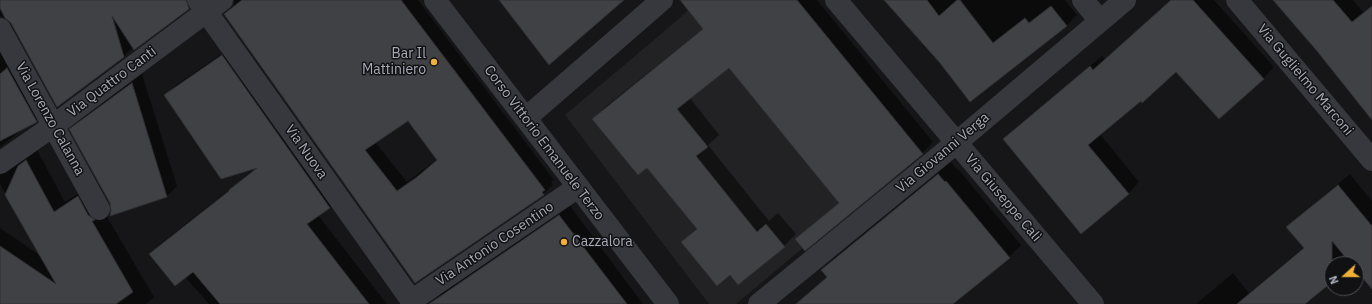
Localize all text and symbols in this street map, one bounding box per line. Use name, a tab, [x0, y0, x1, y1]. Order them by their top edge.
street label: Via Guglielmo Marconi	[1254, 21, 1356, 139]
street label: Via Quattro Canti	[64, 43, 160, 121]
place label: Bar Il Mattiniero	[362, 46, 426, 78]
marker: Bar Il Mattiniero	[429, 57, 439, 67]
street label: Via Lorenzo Calanna	[12, 60, 88, 178]
street label: Corso Vittorio Emanuele Terzo	[480, 62, 608, 224]
street label: Via Giovanni Verga	[893, 109, 993, 197]
street label: Via Nuova	[281, 122, 331, 182]
street label: Via Giuseppe Calì	[961, 151, 1045, 245]
street label: Via Antonio Cosentino	[433, 198, 557, 290]
place label: Cazzalora	[572, 234, 633, 250]
marker: Cazzalora	[559, 237, 569, 247]
north arrow	[1324, 256, 1364, 296]
text: N	[1326, 274, 1342, 286]

